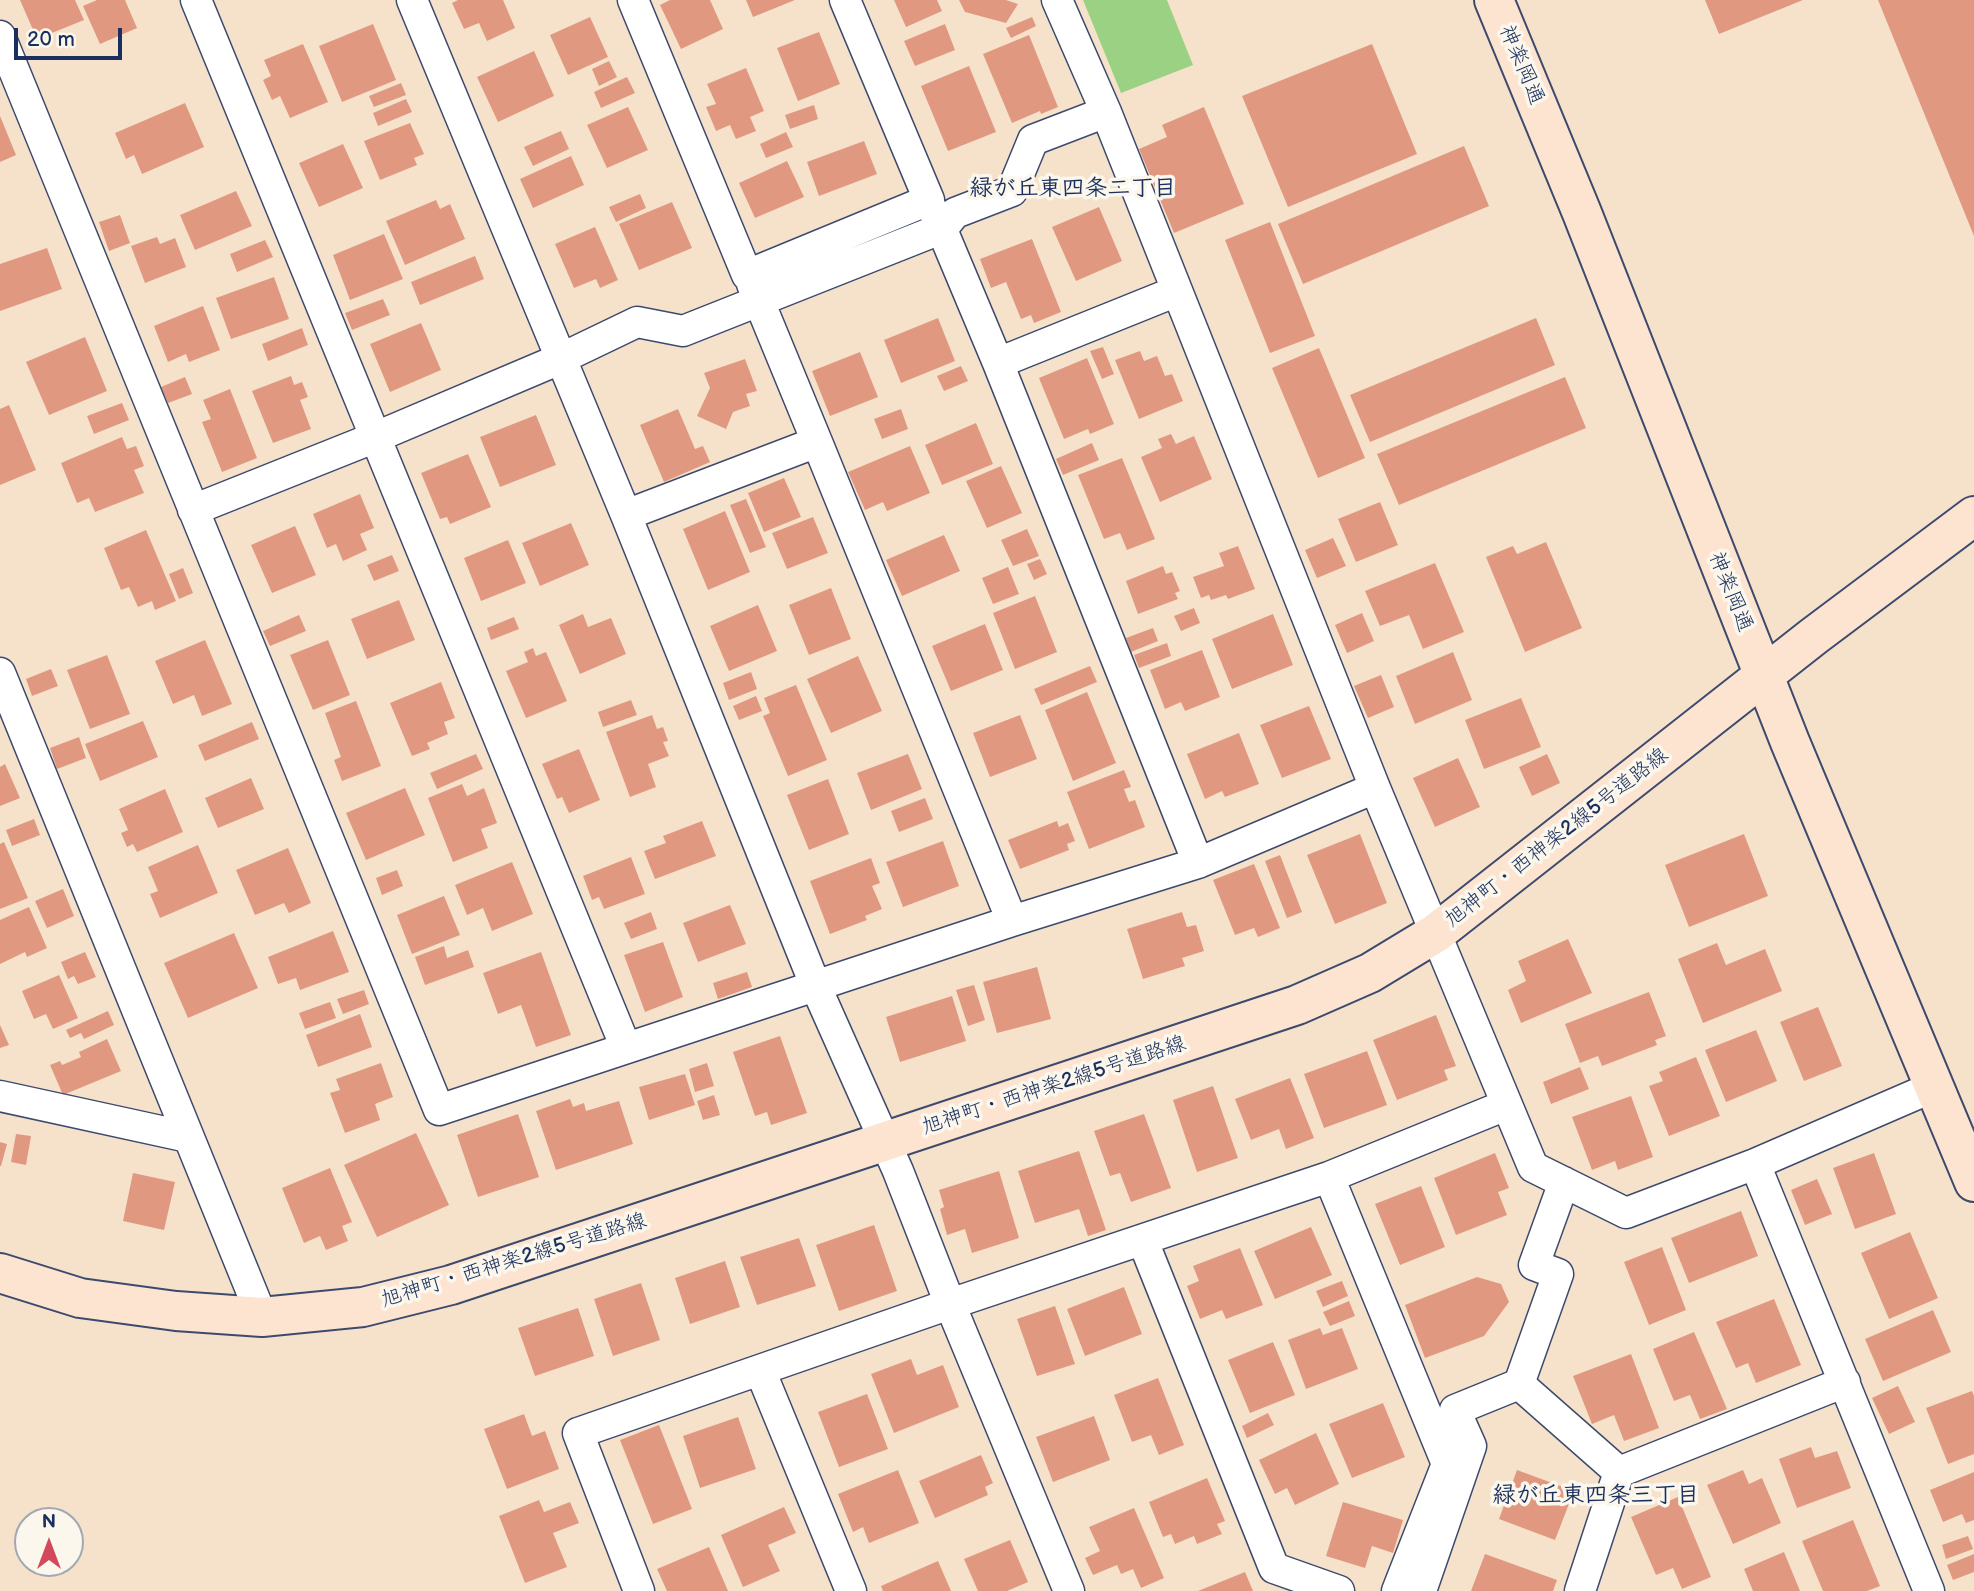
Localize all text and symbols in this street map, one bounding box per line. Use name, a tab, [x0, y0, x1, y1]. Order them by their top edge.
scale bar	[18, 14, 126, 58]
street label: 神楽岡通	[1493, 21, 1549, 109]
text: 20 m	[27, 27, 75, 52]
district label: 緑が丘東四条二丁目	[970, 175, 1176, 203]
street label: 神楽岡通	[1703, 548, 1757, 636]
street label: 旭神町・西神楽2線5号道路線	[1440, 743, 1674, 933]
street label: 旭神町・西神楽2線5号道路線	[919, 1031, 1189, 1141]
street label: 旭神町・西神楽2線5号道路線	[378, 1209, 650, 1313]
district label: 緑が丘東四条三丁目	[1493, 1482, 1699, 1510]
north arrow	[14, 1507, 84, 1577]
text: N	[42, 1511, 56, 1534]

